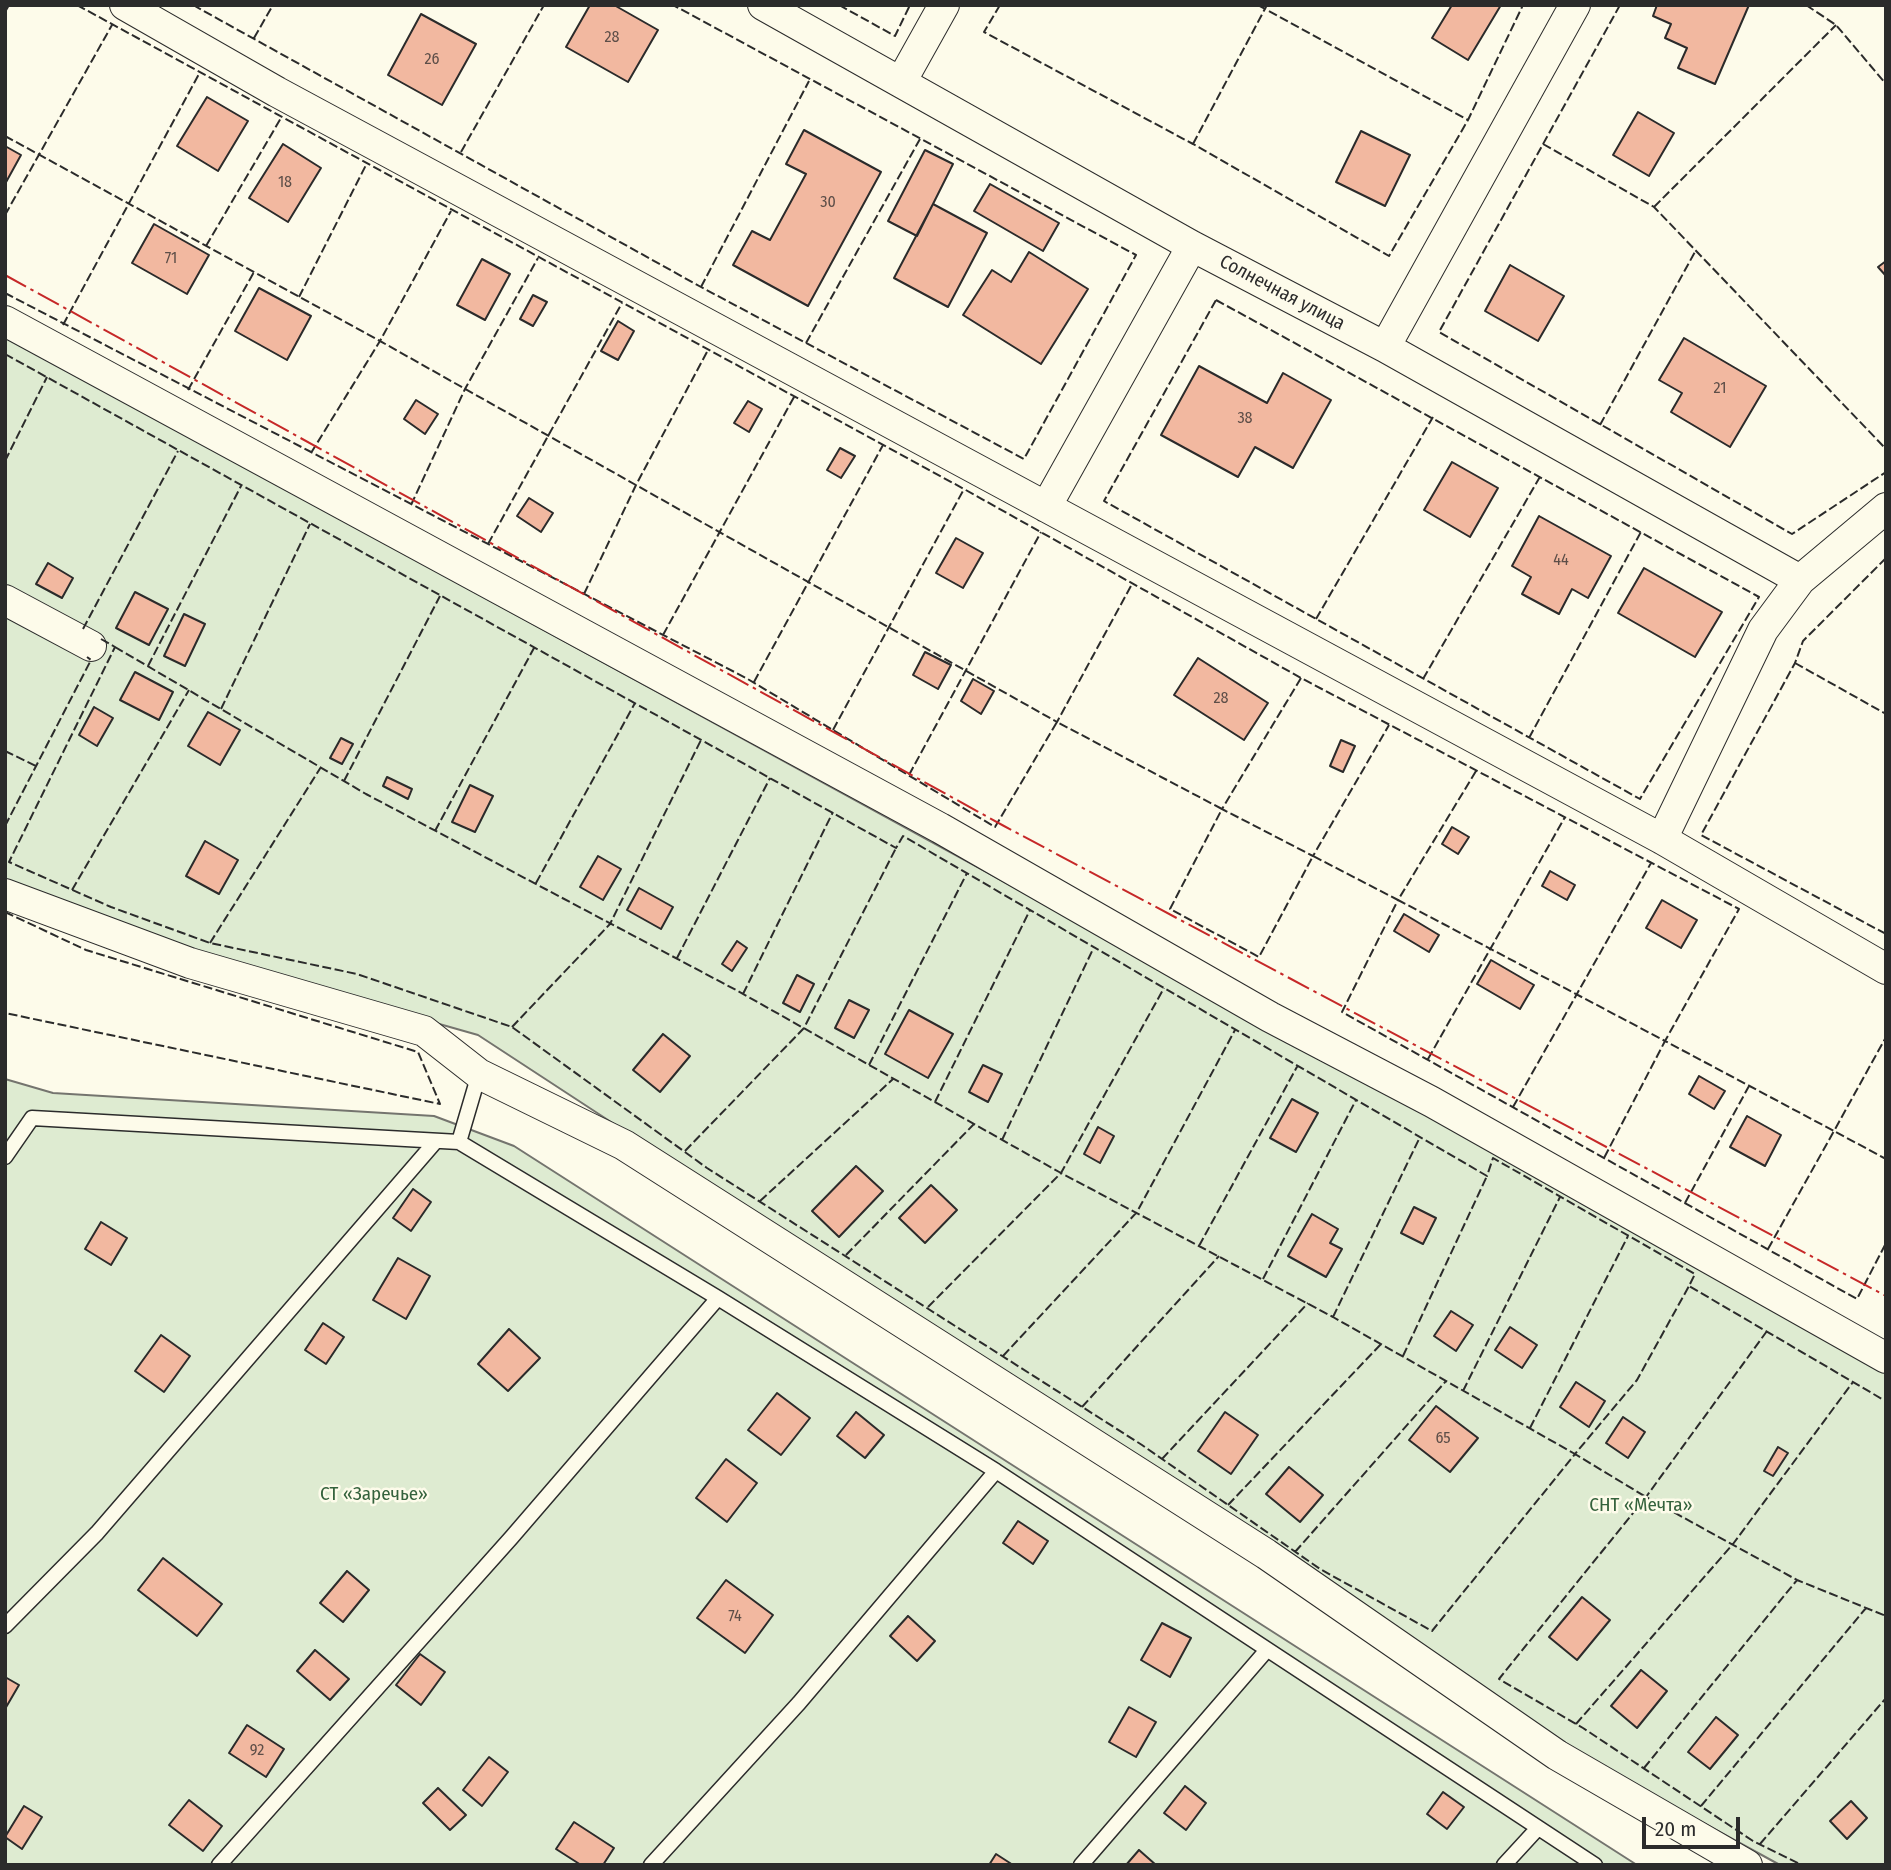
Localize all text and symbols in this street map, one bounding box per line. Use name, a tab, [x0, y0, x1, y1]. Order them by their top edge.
house number: 28	[604, 28, 620, 48]
house number: 26	[425, 50, 439, 70]
house number: 18	[278, 173, 292, 193]
house number: 30	[820, 193, 836, 213]
house number: 71	[165, 249, 177, 269]
street label: Солнечная улица	[1215, 250, 1349, 336]
house number: 21	[1714, 379, 1726, 399]
house number: 38	[1237, 409, 1253, 429]
house number: 44	[1553, 551, 1569, 571]
house number: 28	[1213, 689, 1229, 709]
house number: 65	[1435, 1429, 1451, 1449]
park label: СТ «Заречье»	[320, 1484, 428, 1506]
park label: СНТ «Мечта»	[1589, 1495, 1693, 1517]
house number: 74	[728, 1607, 742, 1627]
house number: 92	[250, 1741, 264, 1761]
scale bar	[1646, 1804, 1744, 1848]
text: 20 m	[1655, 1816, 1696, 1842]

